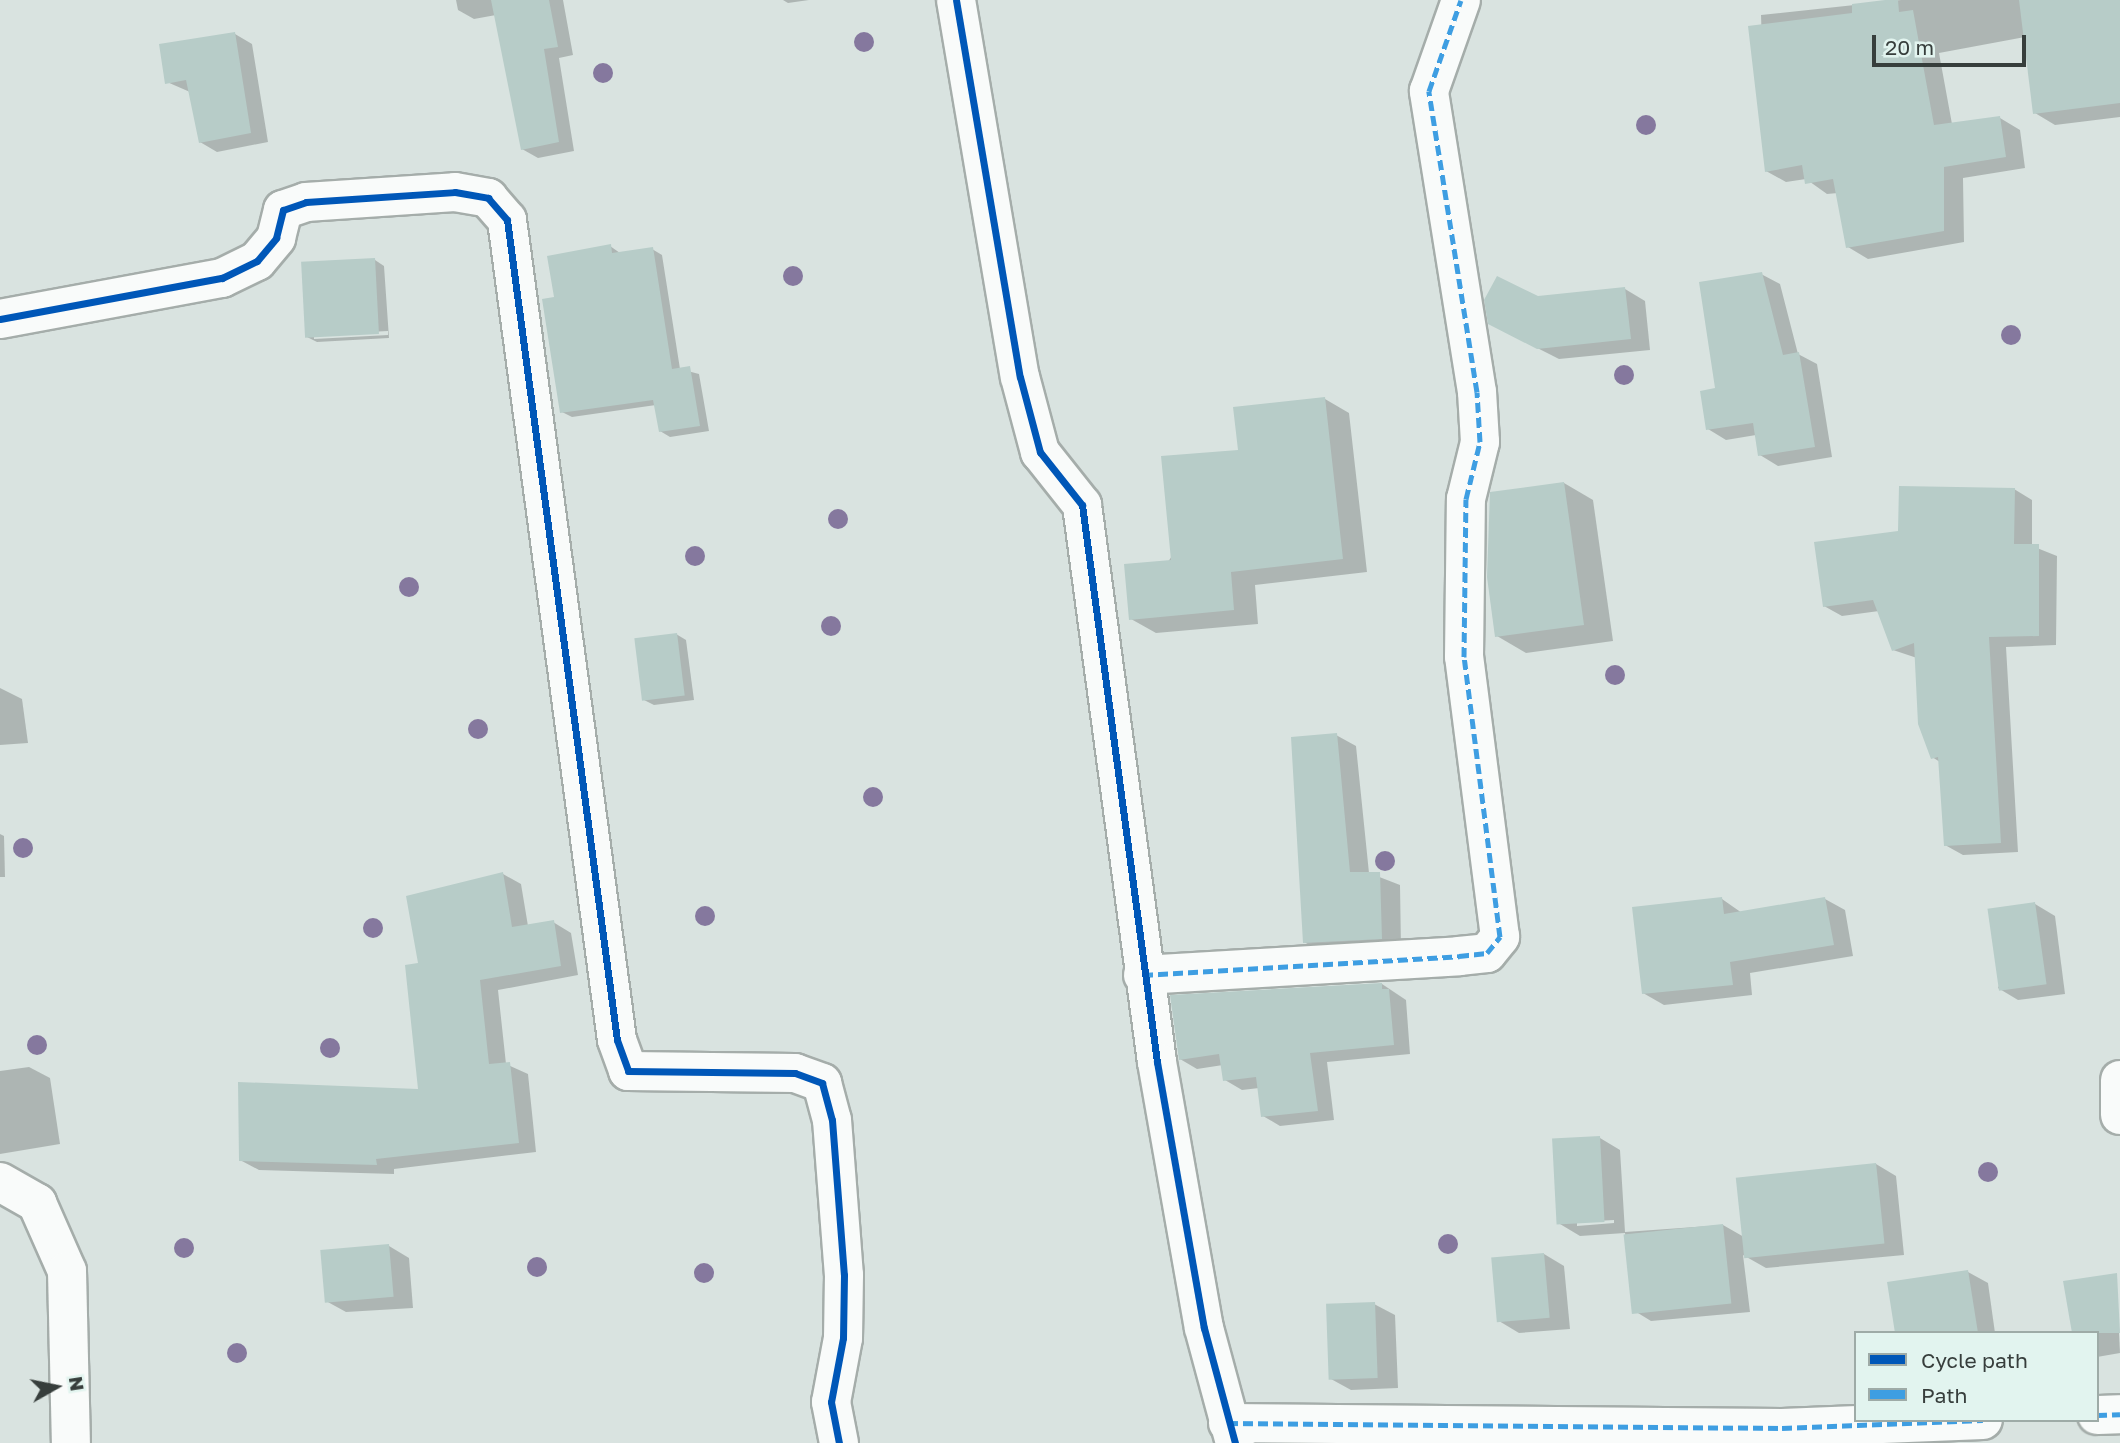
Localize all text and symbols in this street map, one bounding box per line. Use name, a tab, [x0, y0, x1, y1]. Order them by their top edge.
scale bar	[1875, 21, 2029, 65]
text: 20 m	[1885, 34, 1934, 60]
legend	[1854, 1331, 2099, 1422]
text: Cycle path	[1921, 1347, 2028, 1373]
north arrow	[21, 1352, 91, 1422]
text: N	[65, 1375, 90, 1393]
text: Path	[1921, 1382, 1968, 1408]

